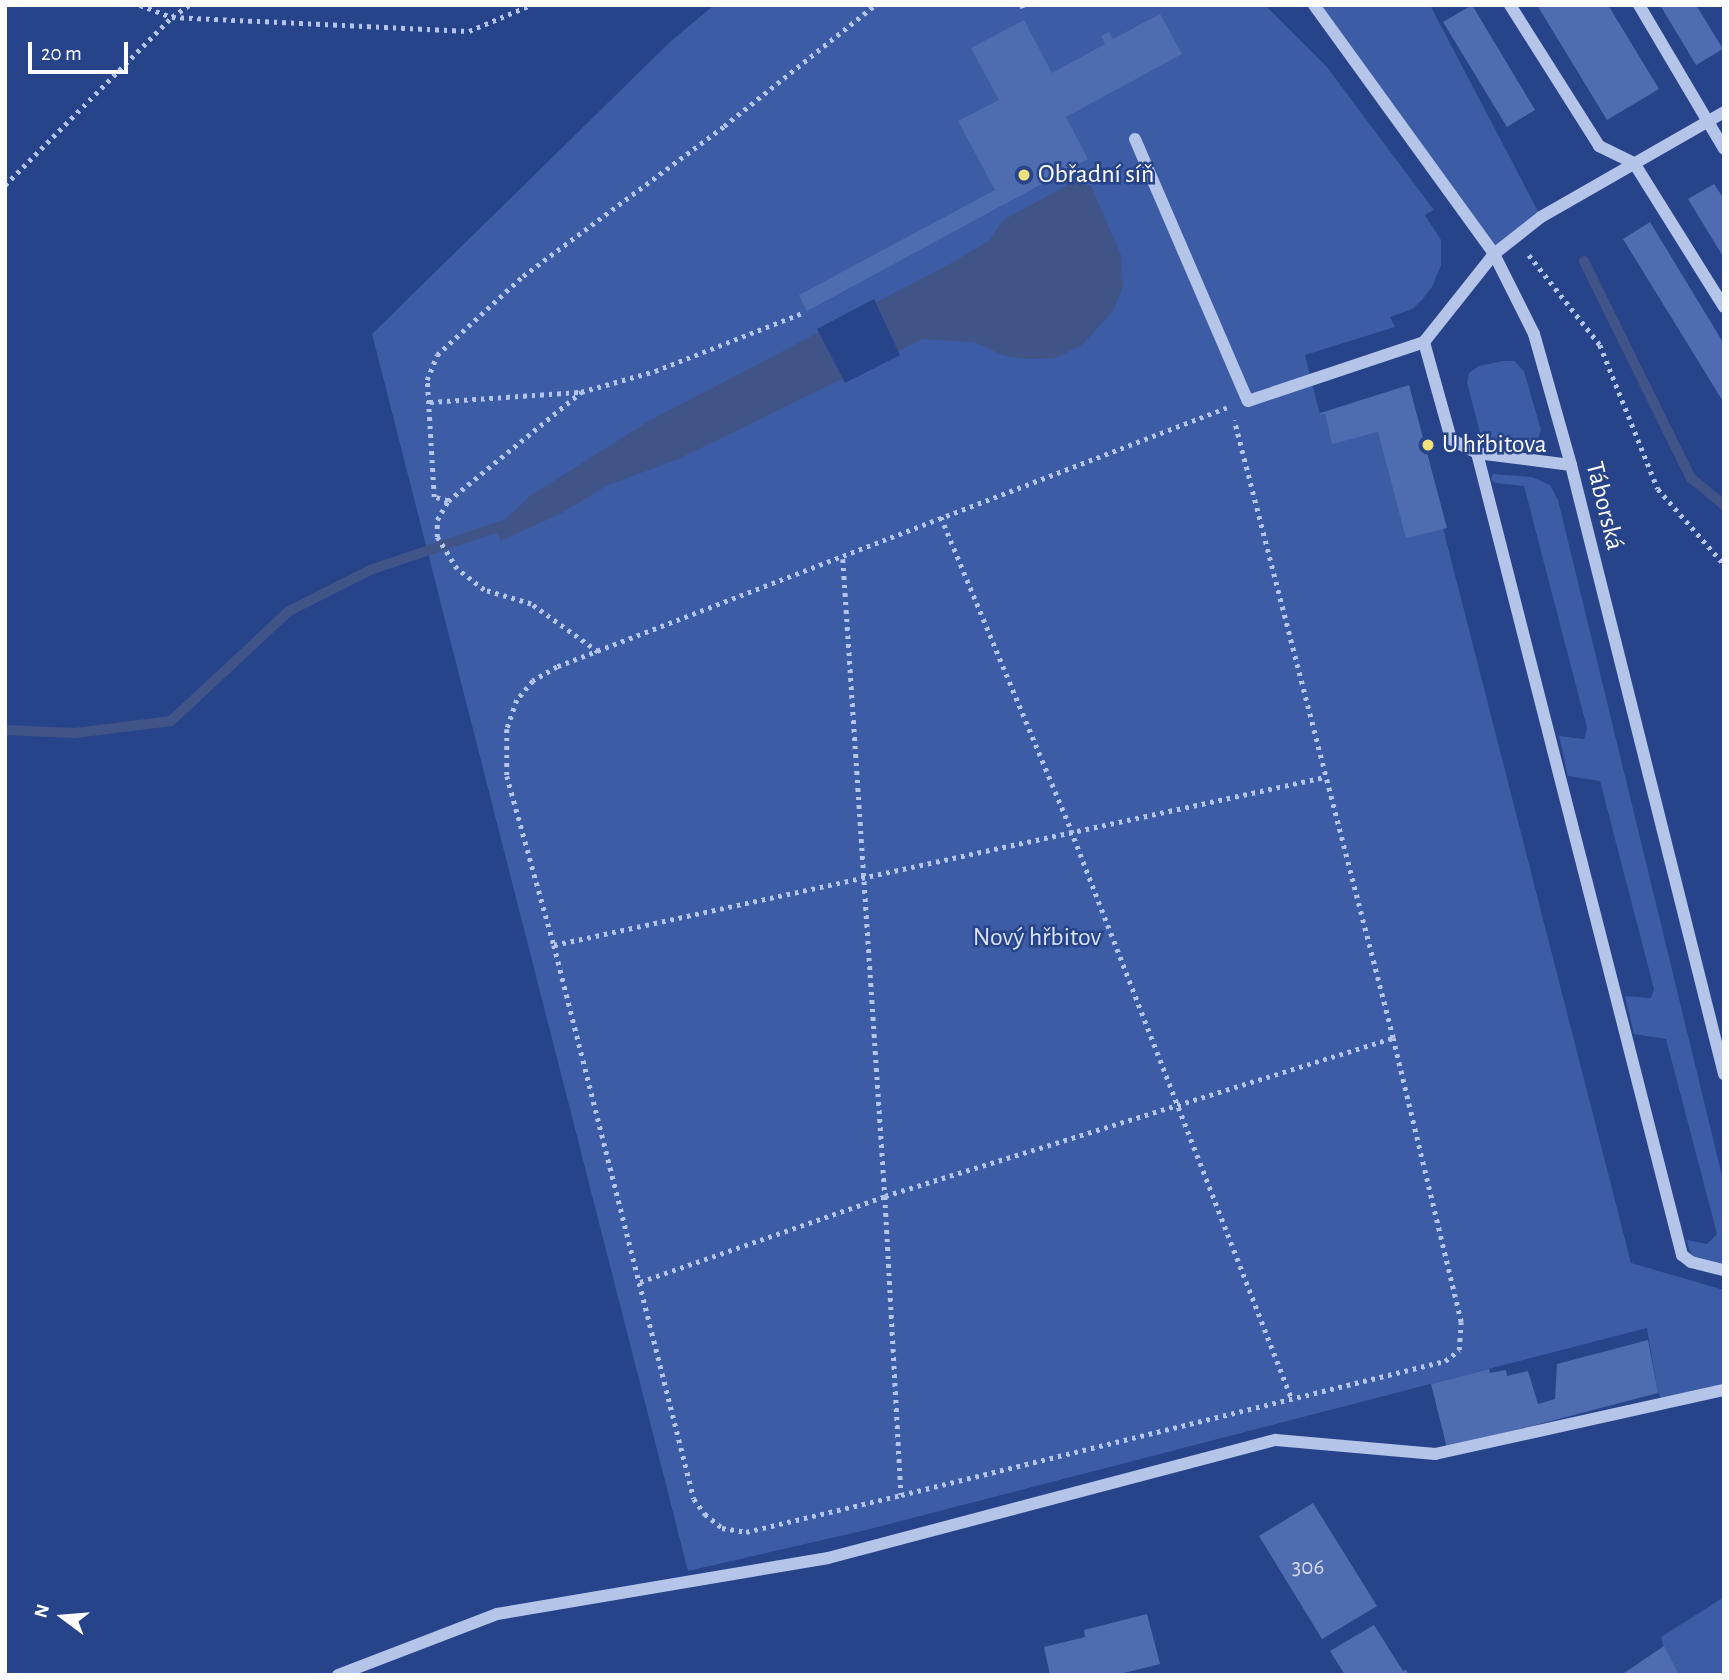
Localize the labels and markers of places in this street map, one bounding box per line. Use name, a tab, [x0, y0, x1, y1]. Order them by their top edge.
place label: Obřadní síň	[1038, 159, 1155, 191]
marker: Obřadní síň	[1016, 167, 1032, 183]
place label: U hřbitova	[1442, 429, 1547, 461]
marker: U hřbitova	[1420, 437, 1436, 453]

